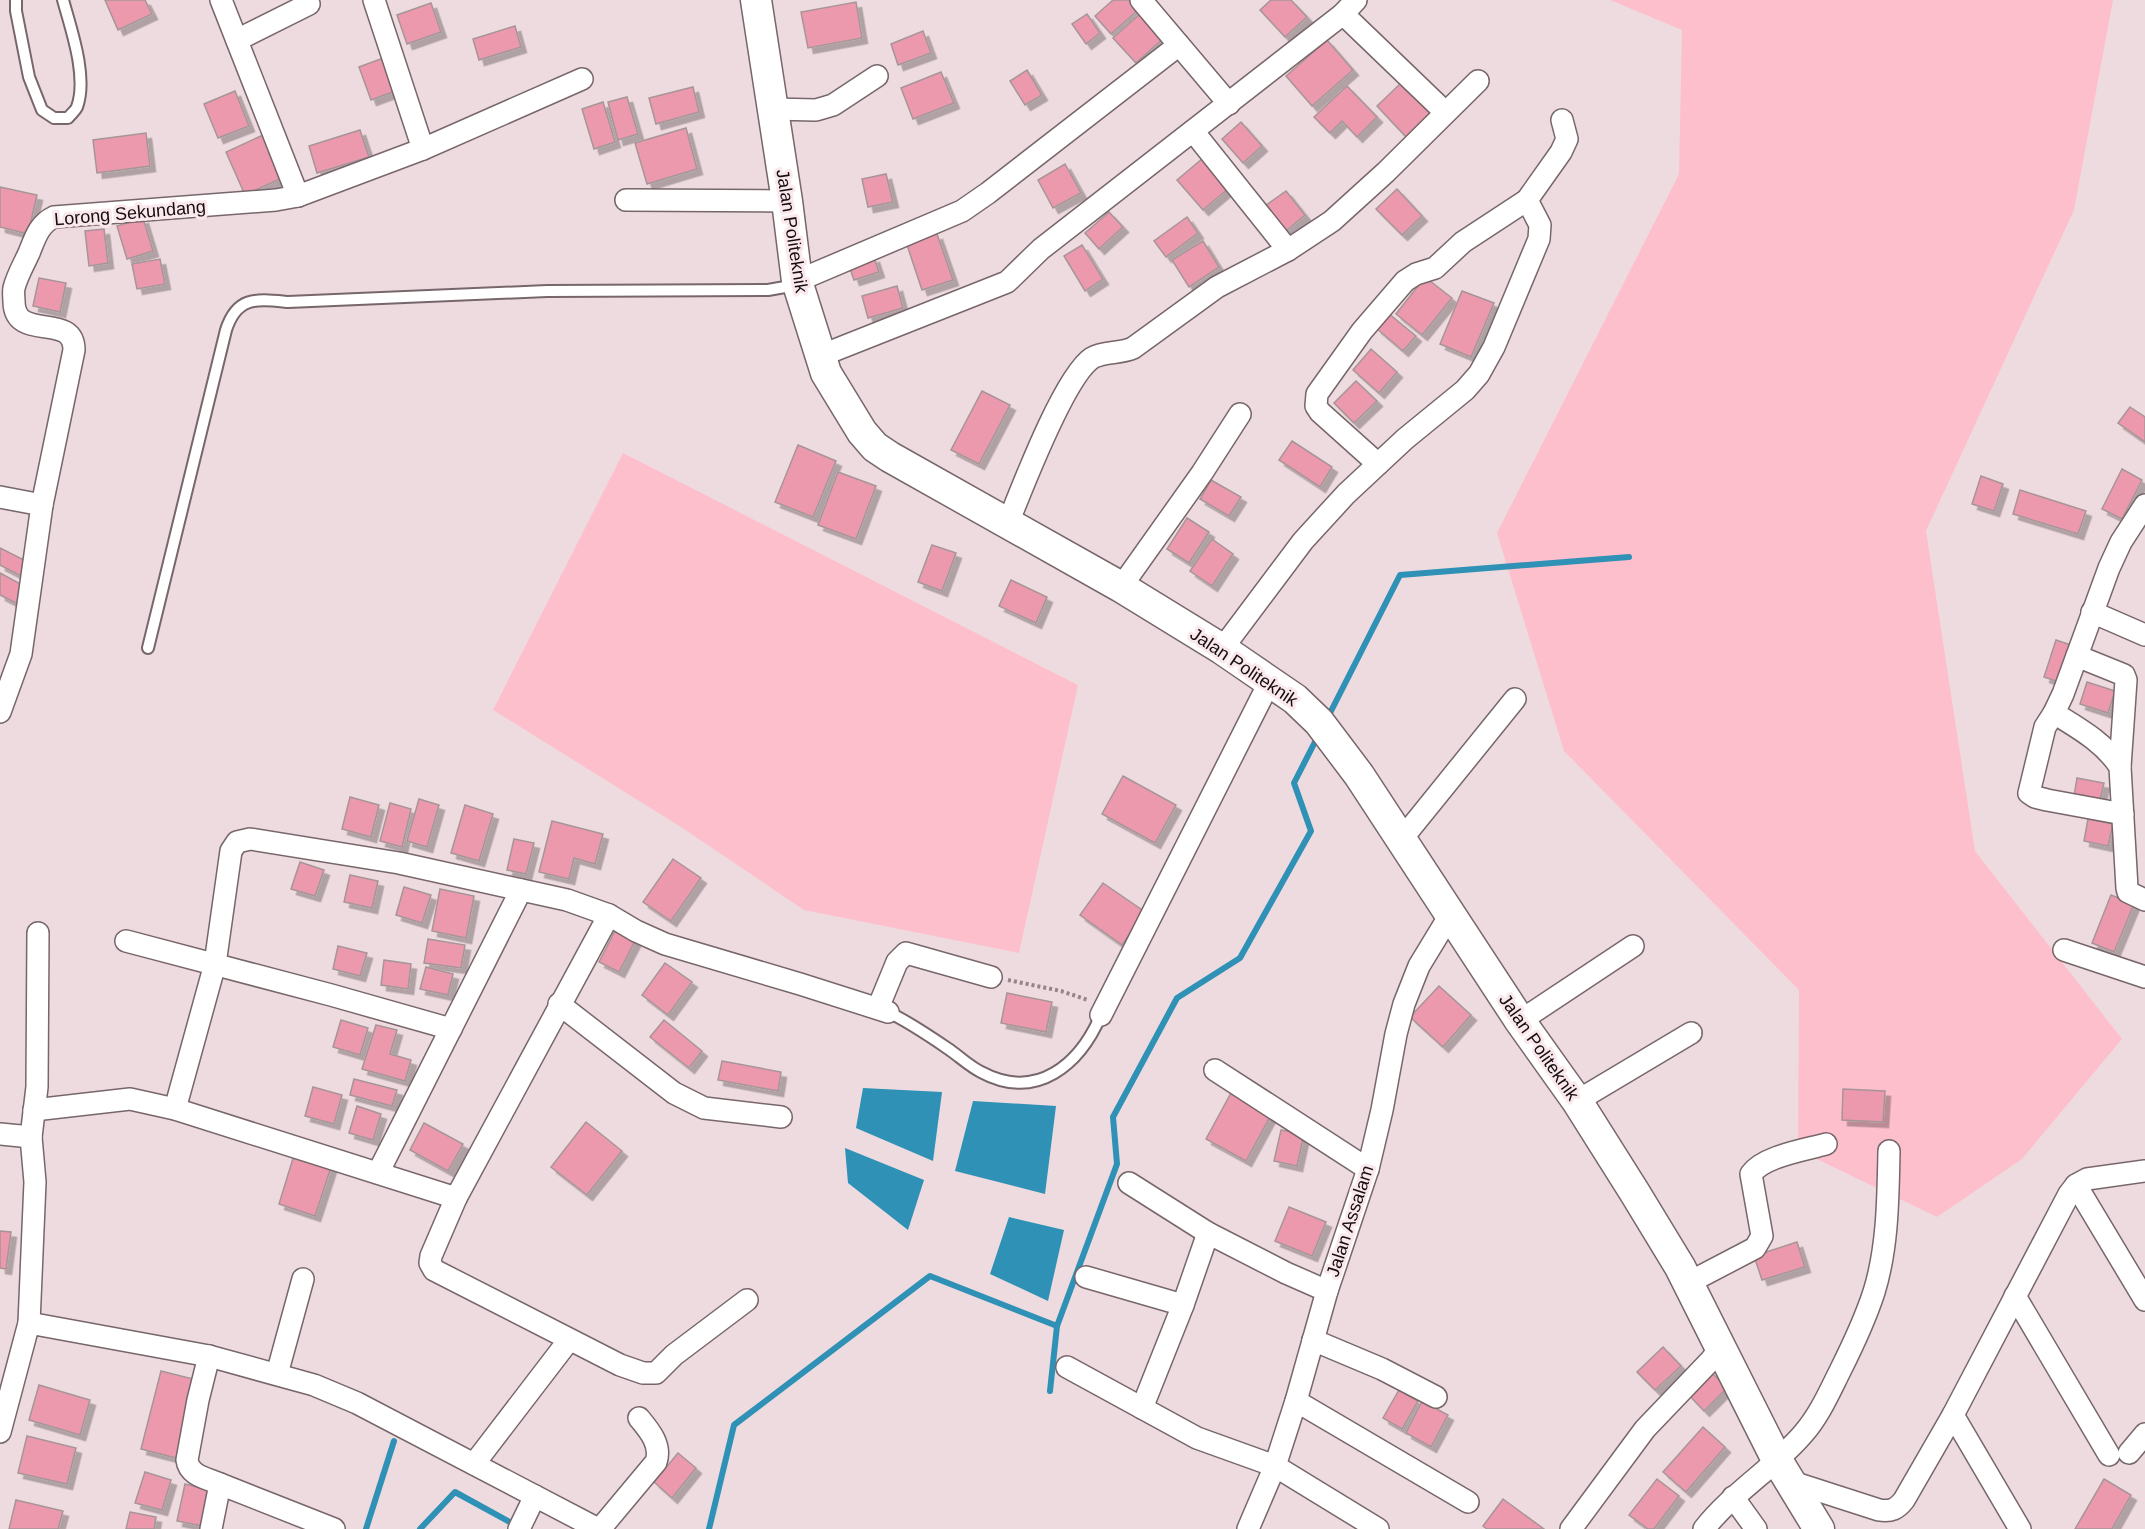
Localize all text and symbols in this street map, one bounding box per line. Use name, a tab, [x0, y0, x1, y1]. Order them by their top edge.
street label: Jalan Politeknik	[772, 168, 812, 295]
street label: Lorong Sekundang	[53, 196, 207, 230]
street label: Jalan Politeknik	[1187, 624, 1302, 711]
street label: Jalan Politeknik	[1495, 990, 1584, 1105]
street label: Jalan Assalam	[1323, 1163, 1377, 1279]

